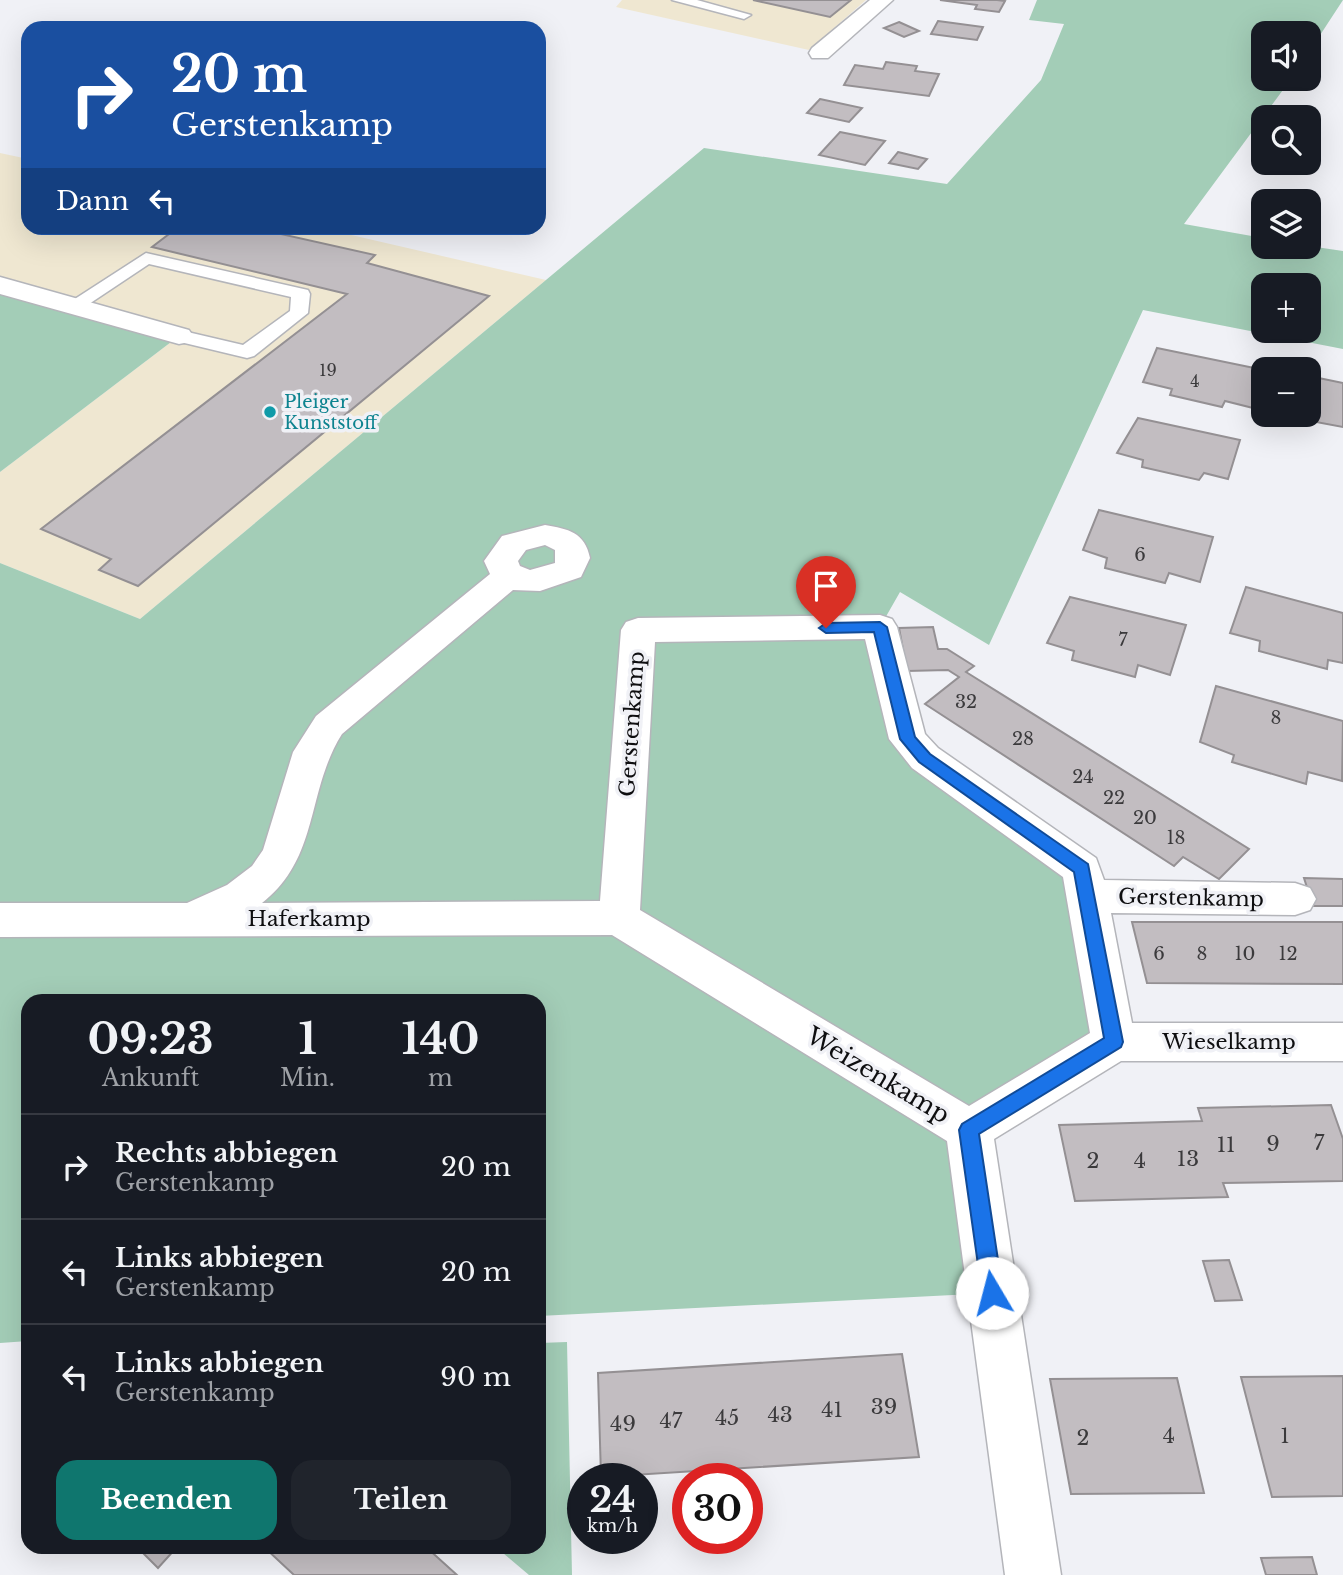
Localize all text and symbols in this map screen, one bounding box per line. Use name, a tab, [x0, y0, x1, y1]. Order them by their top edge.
map controls	[1251, 21, 1321, 427]
button: sound	[1251, 21, 1321, 91]
text: 20 m	[171, 44, 307, 105]
icon: right	[56, 49, 147, 140]
text: Gerstenkamp	[171, 105, 393, 145]
button: search	[1251, 105, 1321, 175]
icon: left	[143, 182, 181, 220]
text: Dann	[56, 185, 129, 217]
button: layers	[1251, 189, 1321, 259]
button: +	[1251, 273, 1321, 343]
button: −	[1251, 357, 1321, 427]
house number: 19	[319, 360, 337, 380]
house number: 4	[1190, 371, 1200, 391]
place label: Pleiger Kunststoff	[284, 391, 379, 434]
marker: Pleiger Kunststoff	[262, 404, 278, 420]
house number: 6	[1134, 544, 1146, 566]
pin	[796, 556, 856, 628]
icon: arrive	[807, 567, 845, 605]
house number: 7	[1118, 629, 1128, 651]
street label: Gerstenkamp	[614, 650, 650, 798]
house number: 32	[955, 691, 977, 713]
house number: 8	[1271, 707, 1281, 729]
house number: 28	[1012, 728, 1034, 750]
house number: 24	[1072, 766, 1094, 788]
house number: 22	[1103, 787, 1125, 809]
house number: 20	[1133, 807, 1157, 829]
house number: 18	[1167, 827, 1185, 849]
street label: Gerstenkamp	[1118, 884, 1264, 912]
street label: Haferkamp	[248, 906, 370, 932]
house number: 6	[1153, 943, 1165, 965]
house number: 8	[1197, 943, 1207, 965]
house number: 10	[1235, 943, 1255, 965]
house number: 12	[1278, 943, 1298, 965]
text: 09:23	[88, 1013, 214, 1065]
text: 1	[298, 1013, 317, 1065]
text: 140	[402, 1013, 479, 1065]
street label: Weizenkamp	[800, 1020, 955, 1129]
street label: Wieselkamp	[1161, 1029, 1296, 1055]
text: Ankunft	[102, 1064, 199, 1092]
text: Min.	[280, 1064, 335, 1092]
text: m	[428, 1064, 453, 1092]
house number: 7	[1314, 1130, 1325, 1156]
house number: 9	[1266, 1131, 1280, 1157]
house number: 11	[1217, 1132, 1235, 1158]
text: Rechts abbiegen	[115, 1137, 338, 1169]
house number: 13	[1177, 1146, 1199, 1172]
icon: right	[56, 1148, 94, 1186]
house number: 2	[1087, 1148, 1099, 1174]
house number: 4	[1134, 1148, 1146, 1174]
text: 20 m	[441, 1151, 511, 1183]
text: Gerstenkamp	[115, 1169, 275, 1197]
text: Links abbiegen	[115, 1242, 324, 1274]
icon: left	[56, 1253, 94, 1291]
text: 20 m	[441, 1256, 511, 1288]
position arrow	[955, 1256, 1029, 1330]
text: Gerstenkamp	[115, 1274, 275, 1302]
text: Links abbiegen	[115, 1347, 324, 1379]
icon: left	[56, 1358, 94, 1396]
text: 90 m	[440, 1361, 511, 1393]
text: Gerstenkamp	[115, 1379, 275, 1407]
house number: 39	[871, 1394, 897, 1420]
house number: 41	[821, 1397, 843, 1423]
house number: 43	[767, 1402, 793, 1428]
house number: 45	[715, 1405, 739, 1431]
house number: 47	[660, 1408, 683, 1434]
house number: 49	[610, 1411, 636, 1437]
house number: 4	[1163, 1423, 1175, 1449]
house number: 1	[1280, 1423, 1290, 1449]
house number: 2	[1077, 1425, 1089, 1451]
button: Beenden	[56, 1460, 277, 1540]
button: Teilen	[291, 1460, 511, 1540]
speed limit sign: 30	[672, 1463, 763, 1554]
text: 24	[589, 1478, 636, 1521]
text: km/h	[587, 1515, 638, 1537]

